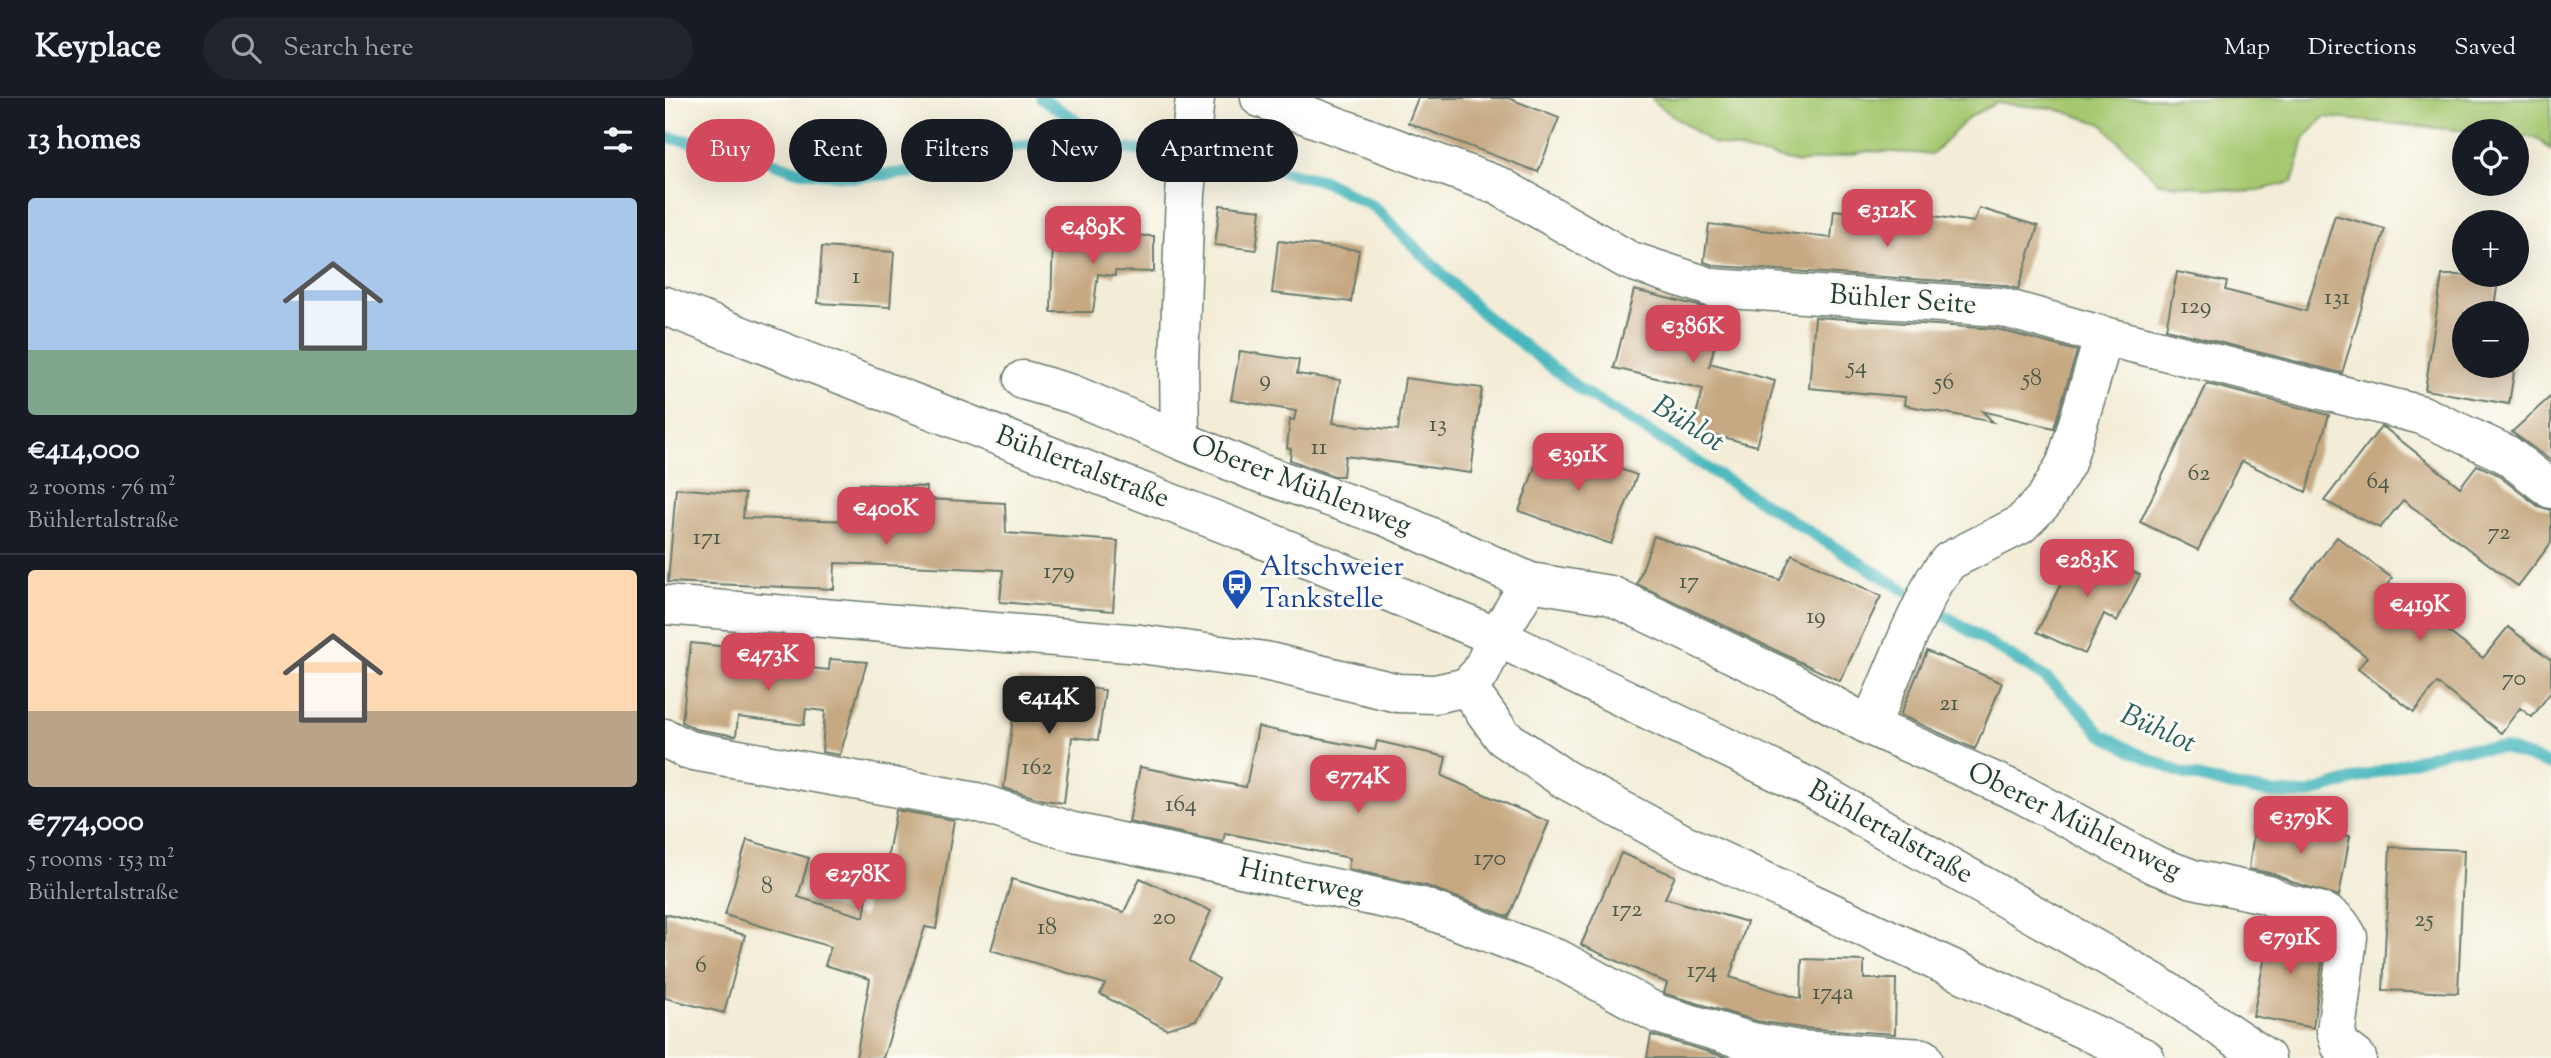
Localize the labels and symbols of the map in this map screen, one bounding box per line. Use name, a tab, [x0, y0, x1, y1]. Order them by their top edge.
pin: €312K	[1838, 190, 1936, 249]
pin: €489K	[1044, 206, 1142, 266]
house number: 1	[852, 260, 860, 294]
street label: Bühler Seite	[1828, 276, 1978, 326]
house number: 131	[2324, 281, 2350, 315]
house number: 129	[2180, 290, 2212, 324]
pin: €386K	[1644, 306, 1742, 365]
house number: 54	[1845, 350, 1867, 384]
house number: 58	[2020, 362, 2042, 396]
house number: 9	[1259, 363, 1271, 397]
house number: 56	[1932, 366, 1954, 400]
water label: Bühlot	[1643, 386, 1733, 464]
house number: 13	[1429, 408, 1447, 442]
street label: Bühlertalstraße	[989, 416, 1175, 520]
street label: Oberer Mühlenweg	[1185, 426, 1417, 546]
house number: 11	[1311, 431, 1327, 465]
pin: €391K	[1529, 434, 1627, 493]
house number: 62	[2188, 457, 2210, 491]
house number: 64	[2366, 465, 2390, 499]
pin: €400K	[837, 488, 935, 547]
house number: 72	[2487, 516, 2511, 550]
house number: 171	[693, 521, 721, 555]
pin: €283K	[2038, 540, 2136, 599]
place label: Altschweier Tankstelle	[1260, 548, 1405, 620]
house number: 179	[1043, 555, 1075, 589]
house number: 17	[1679, 565, 1699, 599]
bus stop icon: Altschweier Tankstelle	[1220, 567, 1254, 611]
pin: €419K	[2371, 584, 2469, 643]
house number: 19	[1806, 600, 1826, 634]
pin: €473K	[719, 634, 817, 693]
house number: 70	[2502, 662, 2526, 696]
pin: €414K	[1000, 676, 1098, 736]
house number: 21	[1939, 687, 1959, 721]
water label: Bühlot	[2113, 694, 2203, 766]
house number: 162	[1021, 751, 1053, 785]
street label: Oberer Mühlenweg	[1960, 753, 2188, 891]
pin: €774K	[1309, 756, 1407, 815]
street label: Bühlertalstraße	[1800, 771, 1980, 895]
house number: 164	[1165, 788, 1197, 822]
pin: €379K	[2252, 796, 2350, 856]
house number: 170	[1474, 842, 1506, 876]
street label: Hinterweg	[1235, 849, 1367, 915]
pin: €278K	[809, 854, 907, 913]
house number: 8	[761, 870, 773, 904]
house number: 172	[1611, 893, 1643, 927]
house number: 20	[1152, 901, 1176, 935]
house number: 25	[2414, 903, 2434, 937]
house number: 18	[1037, 911, 1057, 945]
pin: €791K	[2241, 916, 2339, 976]
house number: 6	[695, 949, 707, 983]
house number: 174	[1687, 954, 1717, 988]
house number: 174a	[1812, 976, 1854, 1010]

